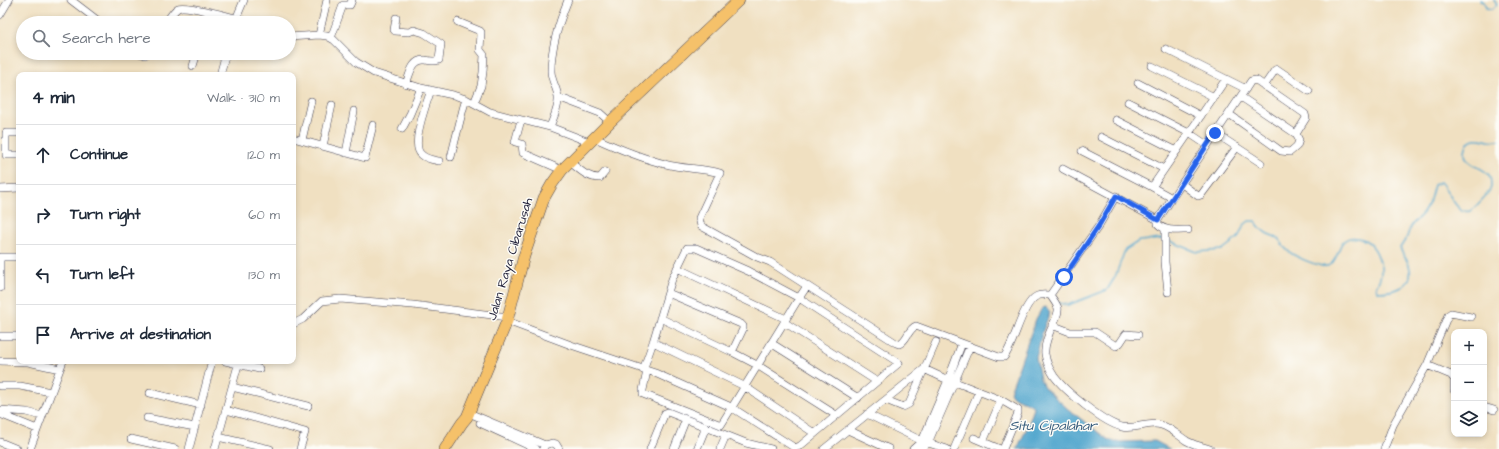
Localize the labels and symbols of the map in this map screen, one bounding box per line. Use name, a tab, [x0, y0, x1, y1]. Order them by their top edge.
route end	[1206, 124, 1224, 142]
street label: Jalan Raya Cibarusah	[483, 195, 538, 323]
route start	[1055, 268, 1073, 286]
water label: Situ Cipalahar	[1009, 416, 1098, 436]

